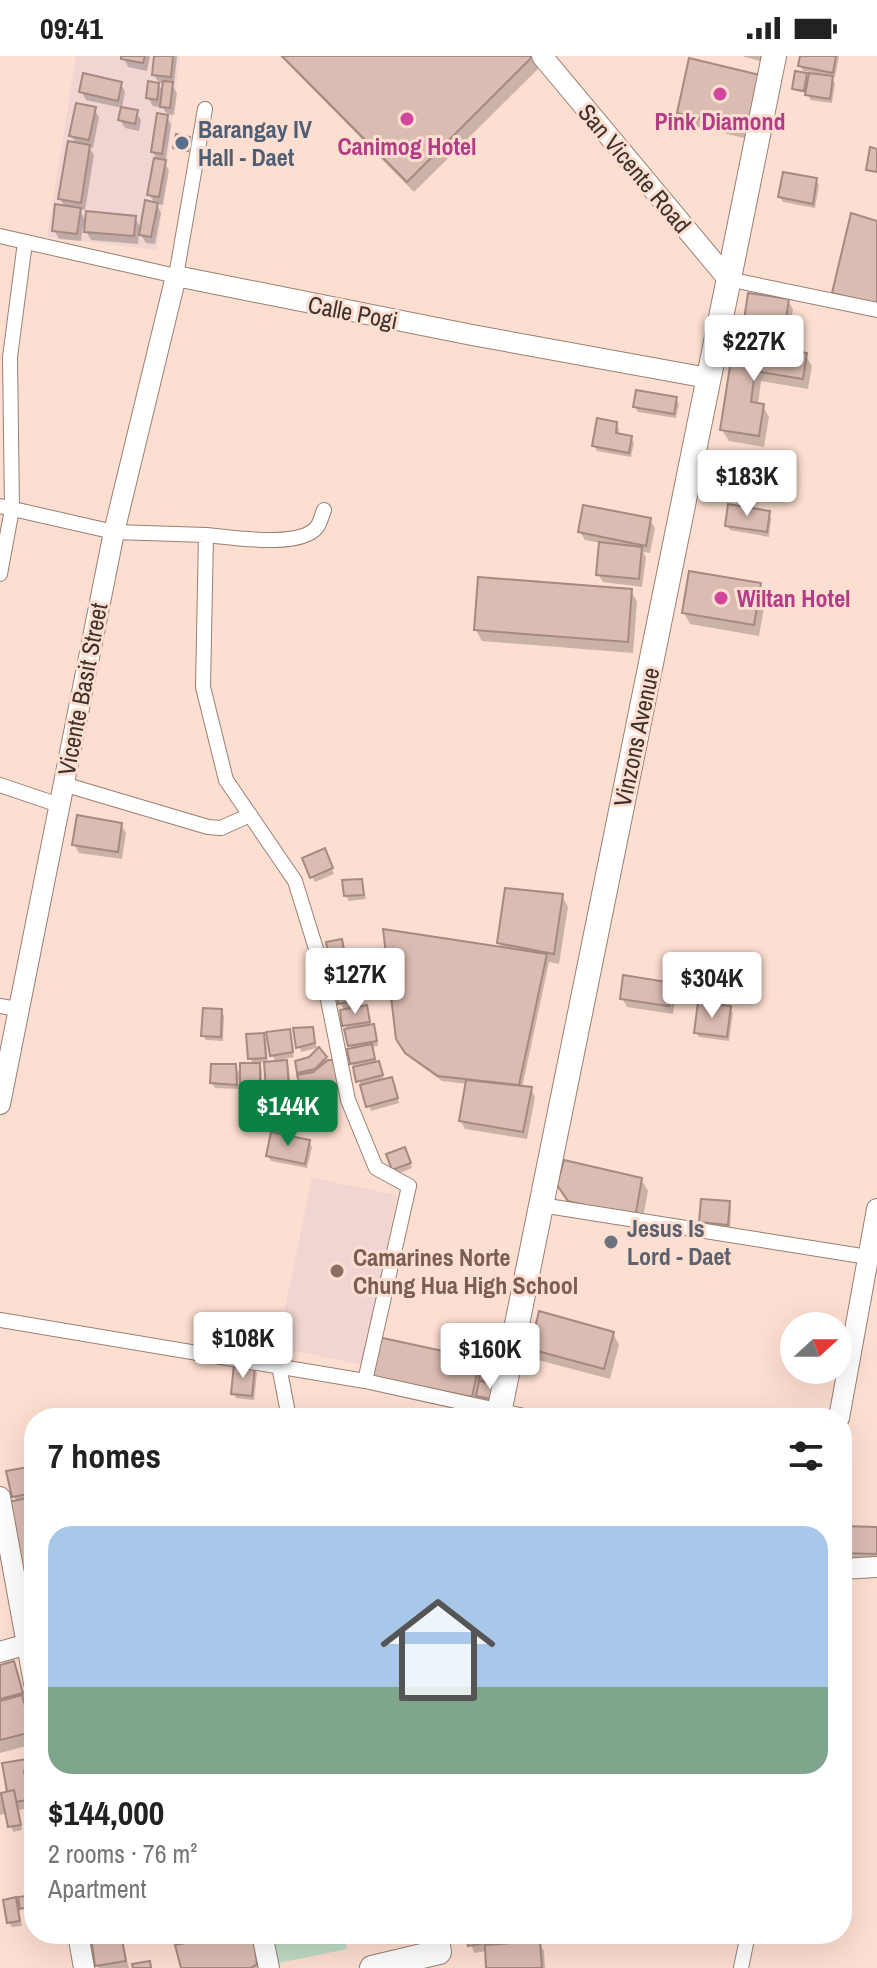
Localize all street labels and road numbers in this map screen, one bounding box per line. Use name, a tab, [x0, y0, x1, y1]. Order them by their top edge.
street label: San Vicente Road	[572, 97, 698, 239]
street label: Calle Pogi	[305, 288, 401, 336]
street label: Vicente Basit Street	[50, 600, 114, 778]
street label: Vinzons Avenue	[606, 664, 666, 810]

